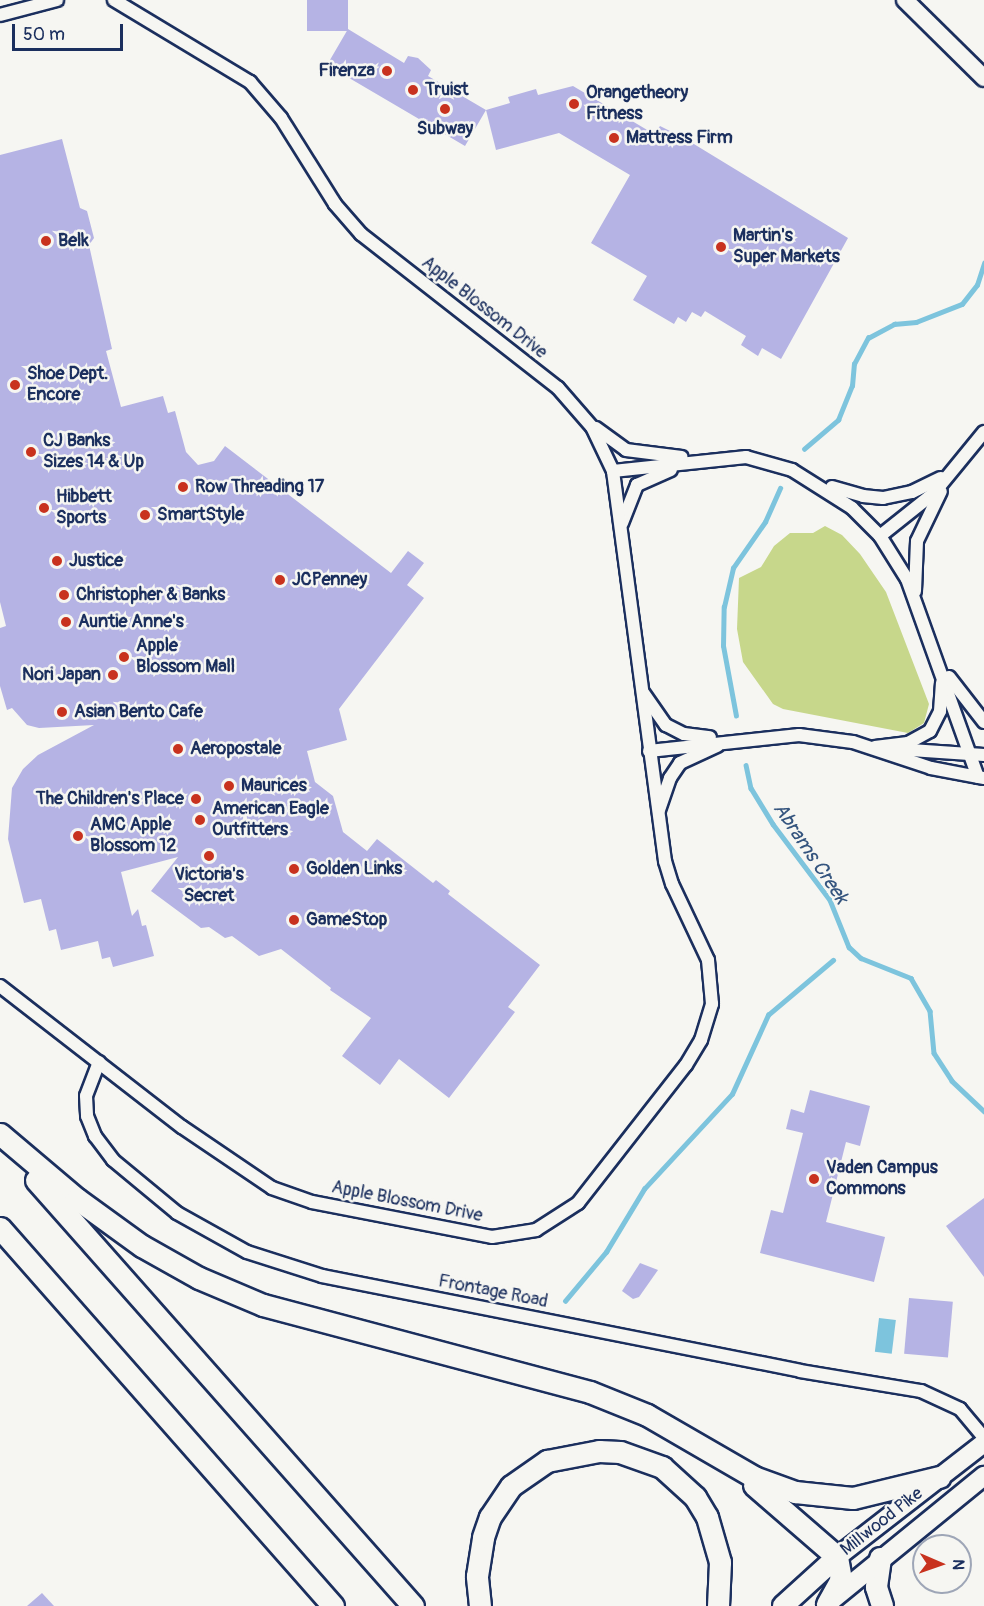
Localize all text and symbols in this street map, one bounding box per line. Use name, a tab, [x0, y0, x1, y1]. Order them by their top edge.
scale bar	[15, 12, 126, 50]
text: 50 m	[23, 23, 65, 46]
place label: Firenza	[318, 60, 375, 82]
marker: Firenza	[380, 64, 394, 78]
place label: Truist	[425, 79, 468, 101]
marker: Truist	[406, 83, 420, 97]
place label: Orangetheory Fitness	[586, 83, 688, 125]
marker: Orangetheory Fitness	[567, 97, 581, 111]
marker: Subway	[438, 102, 452, 116]
place label: Subway	[417, 118, 473, 140]
place label: Mattress Firm	[626, 127, 733, 149]
marker: Mattress Firm	[607, 131, 621, 145]
place label: Martin's Super Markets	[733, 226, 840, 268]
place label: Belk	[58, 230, 89, 252]
marker: Belk	[39, 234, 53, 248]
marker: Martin's Super Markets	[714, 240, 728, 254]
street label: Apple Blossom Drive	[417, 252, 551, 364]
place label: Shoe Dept. Encore	[27, 364, 108, 406]
marker: Shoe Dept. Encore	[8, 378, 22, 392]
place label: CJ Banks Sizes 14 & Up	[43, 431, 144, 474]
marker: CJ Banks Sizes 14 & Up	[24, 445, 38, 459]
place label: Row Threading 17	[195, 476, 324, 498]
marker: Row Threading 17	[176, 480, 190, 494]
place label: Hibbett Sports	[56, 487, 112, 530]
marker: Hibbett Sports	[37, 501, 51, 515]
place label: SmartStyle	[157, 504, 244, 526]
marker: SmartStyle	[138, 508, 152, 522]
place label: Justice	[69, 550, 123, 572]
marker: Justice	[50, 554, 64, 568]
place label: JCPenney	[292, 569, 367, 591]
marker: JCPenney	[273, 573, 287, 587]
place label: Christopher & Banks	[76, 584, 225, 606]
marker: Christopher & Banks	[57, 588, 71, 602]
place label: Auntie Anne's	[78, 611, 184, 633]
marker: Auntie Anne's	[59, 615, 73, 629]
place label: Apple Blossom Mall	[136, 636, 235, 678]
marker: Apple Blossom Mall	[117, 650, 131, 664]
place label: Nori Japan	[22, 664, 101, 686]
marker: Nori Japan	[106, 668, 120, 682]
place label: Asian Bento Cafe	[74, 701, 203, 723]
marker: Asian Bento Cafe	[55, 705, 69, 719]
place label: Aeropostale	[190, 738, 281, 760]
marker: Aeropostale	[171, 742, 185, 756]
place label: Maurices	[241, 775, 307, 797]
marker: Maurices	[222, 779, 236, 793]
place label: The Children's Place	[36, 788, 184, 810]
marker: The Children's Place	[189, 792, 203, 806]
water label: Abrams Creek	[768, 798, 854, 908]
place label: American Eagle Outfitters	[212, 799, 329, 842]
marker: American Eagle Outfitters	[193, 813, 207, 827]
place label: AMC Apple Blossom 12	[90, 815, 176, 858]
marker: AMC Apple Blossom 12	[71, 829, 85, 843]
marker: Victoria's Secret	[202, 849, 216, 863]
place label: Golden Links	[306, 858, 402, 880]
marker: Golden Links	[287, 862, 301, 876]
place label: Victoria's Secret	[174, 865, 244, 908]
place label: GameStop	[306, 909, 387, 931]
marker: GameStop	[287, 913, 301, 927]
place label: Vaden Campus Commons	[826, 1158, 938, 1200]
marker: Vaden Campus Commons	[807, 1172, 821, 1186]
street label: Apple Blossom Drive	[330, 1177, 484, 1227]
street label: Frontage Road	[436, 1271, 550, 1313]
street label: Millwood Pike	[837, 1483, 927, 1561]
north arrow	[912, 1534, 972, 1594]
text: N	[948, 1559, 968, 1570]

